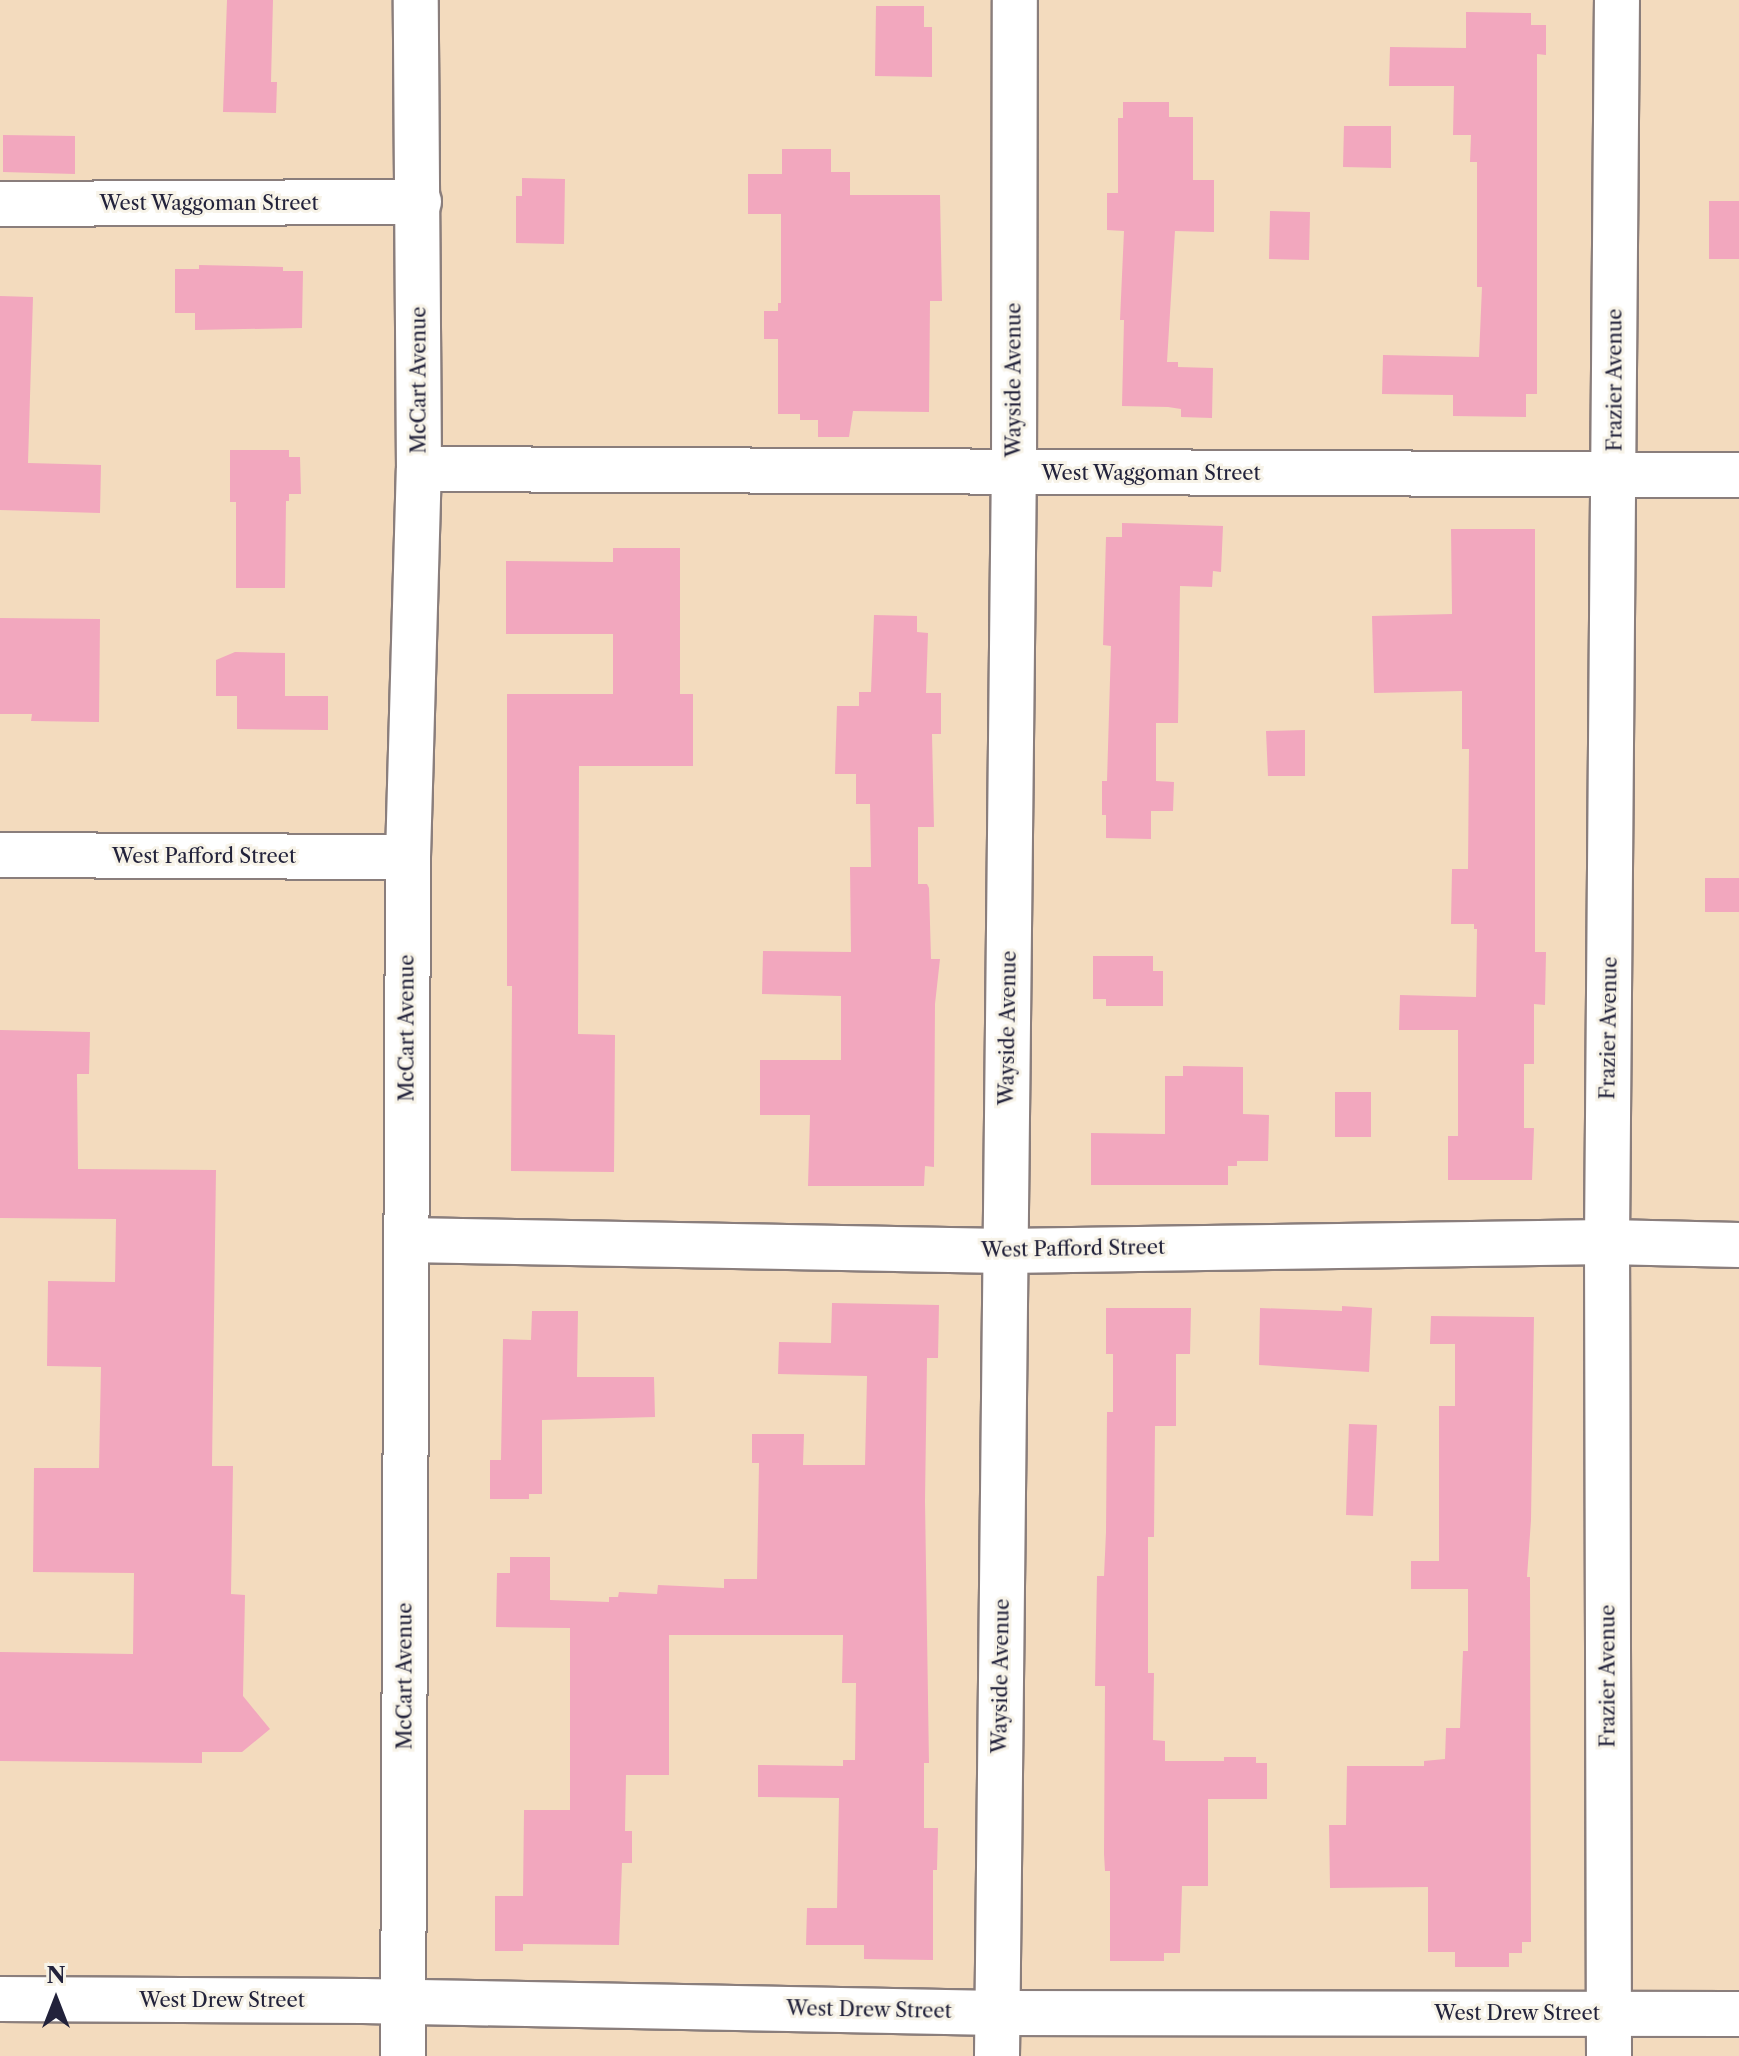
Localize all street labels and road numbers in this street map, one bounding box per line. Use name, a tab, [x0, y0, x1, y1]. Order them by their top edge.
street label: West Waggoman Street	[99, 191, 319, 215]
street label: Wayside Avenue	[1002, 302, 1026, 458]
street label: McCart Avenue	[407, 306, 431, 454]
street label: Frazier Avenue	[1603, 308, 1627, 452]
street label: West Waggoman Street	[1041, 461, 1261, 485]
street label: West Pafford Street	[112, 844, 296, 868]
street label: Wayside Avenue	[995, 950, 1021, 1106]
street label: McCart Avenue	[395, 954, 419, 1102]
street label: Frazier Avenue	[1596, 956, 1622, 1100]
street label: West Pafford Street	[981, 1235, 1165, 1263]
street label: Wayside Avenue	[988, 1598, 1014, 1754]
street label: McCart Avenue	[393, 1602, 417, 1750]
street label: Frazier Avenue	[1596, 1604, 1620, 1748]
street label: West Drew Street	[139, 1988, 305, 2012]
street label: West Drew Street	[786, 1997, 952, 2023]
street label: West Drew Street	[1434, 2001, 1600, 2025]

